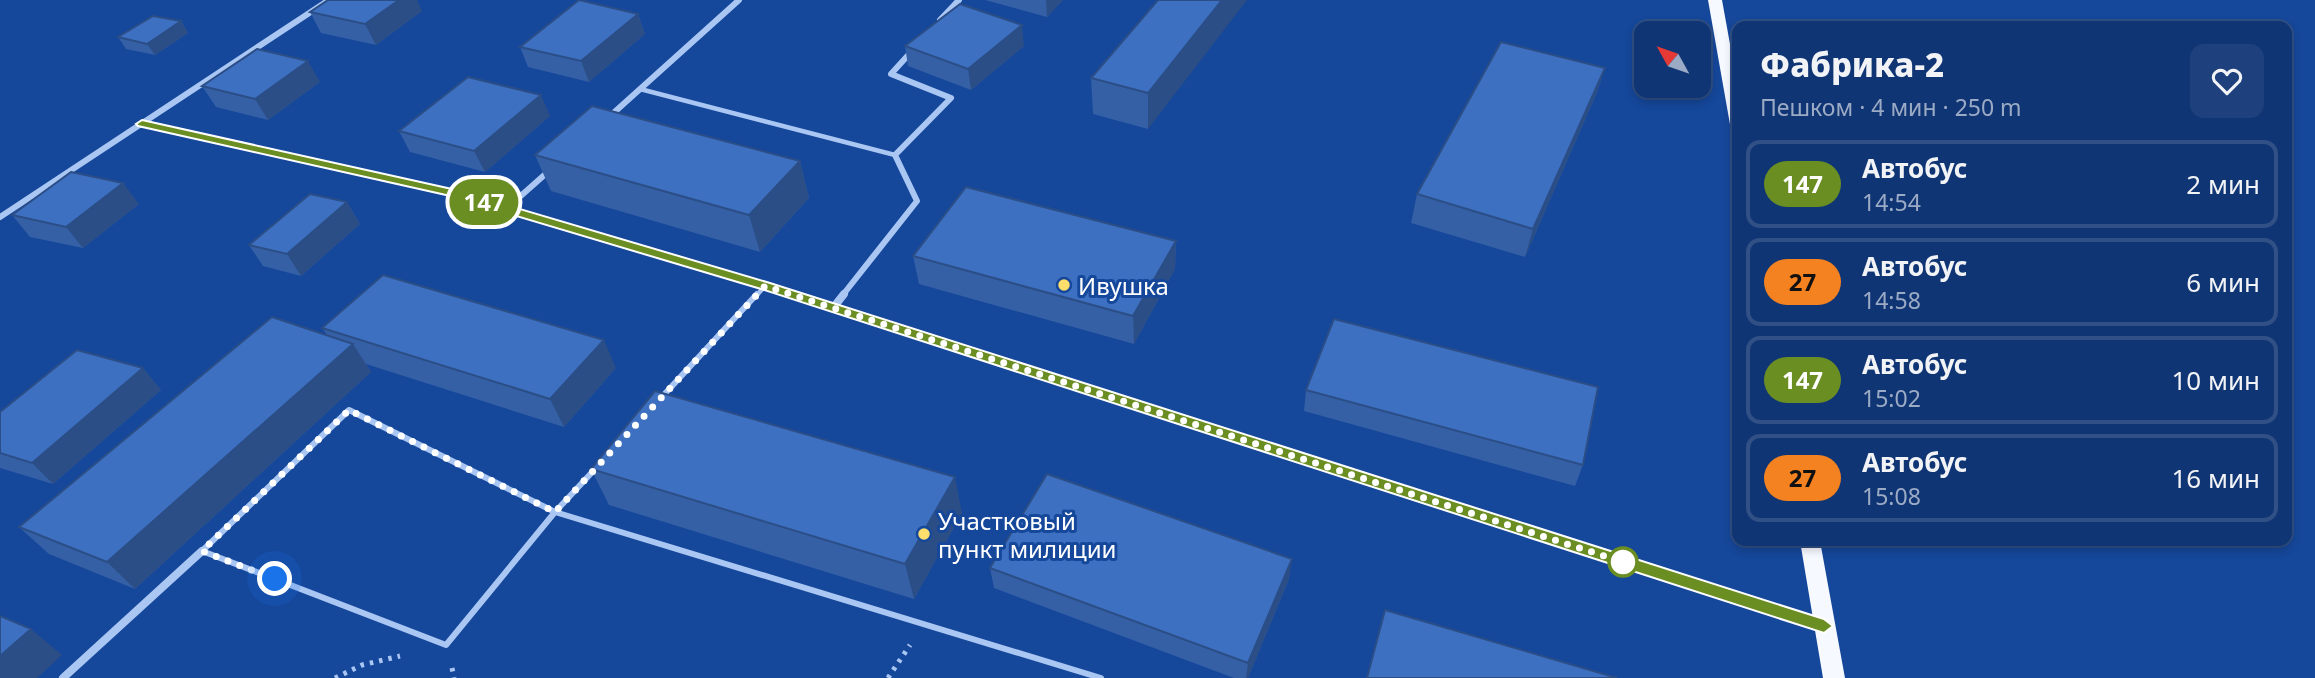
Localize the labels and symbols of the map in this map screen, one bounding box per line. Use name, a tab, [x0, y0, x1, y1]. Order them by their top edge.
north arrow	[1634, 21, 1712, 98]
line badge: 147	[444, 179, 524, 225]
place label: Ивушка	[1078, 269, 1169, 302]
marker: Ивушка	[1056, 277, 1072, 293]
place label: Участковый пункт милиции	[938, 504, 1116, 565]
marker: Участковый пункт милиции	[916, 526, 932, 542]
unlabelled marker	[1608, 547, 1638, 577]
your location	[257, 561, 292, 596]

